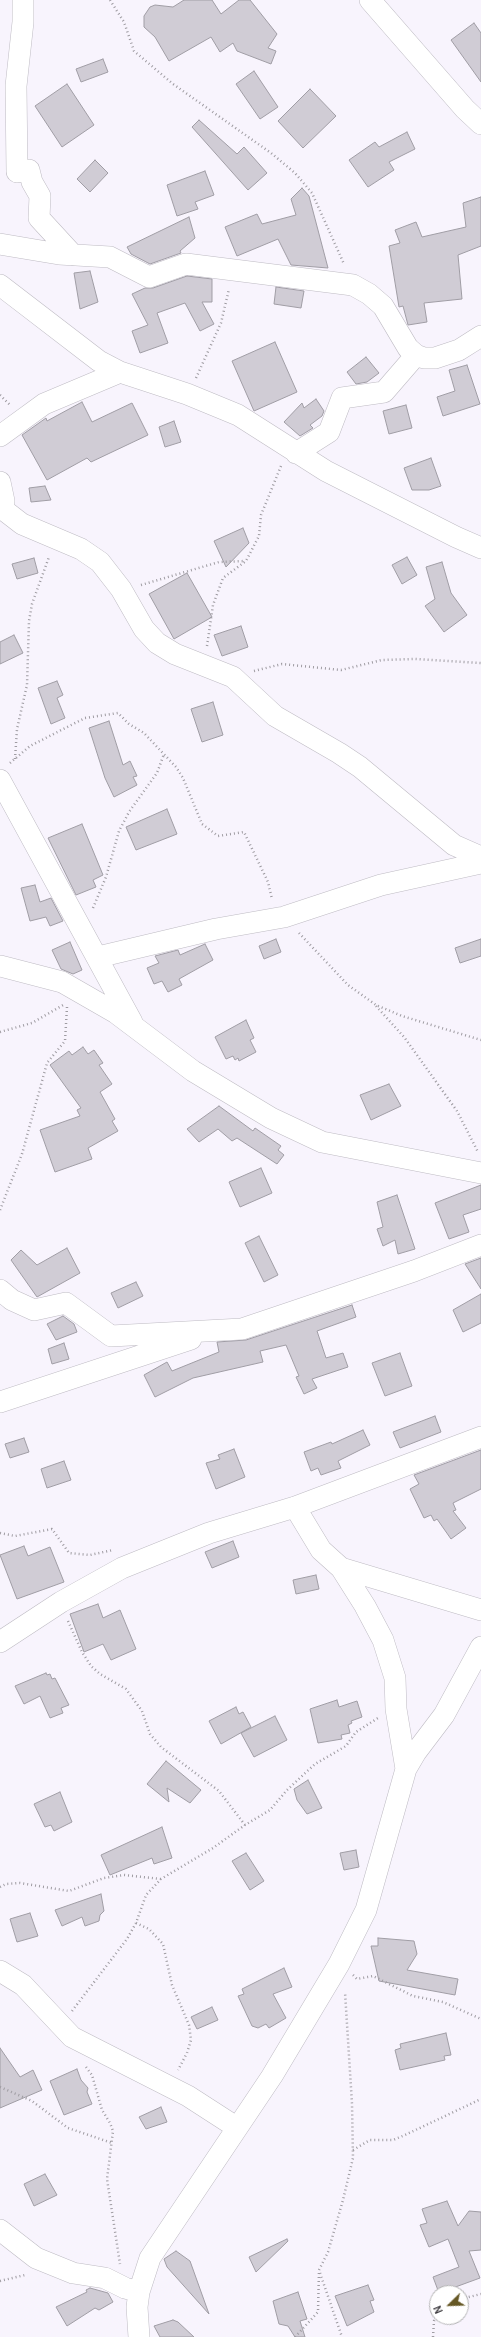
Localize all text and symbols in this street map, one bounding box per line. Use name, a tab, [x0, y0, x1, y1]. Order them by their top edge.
north arrow	[429, 2285, 469, 2325]
text: N	[431, 2303, 446, 2316]

